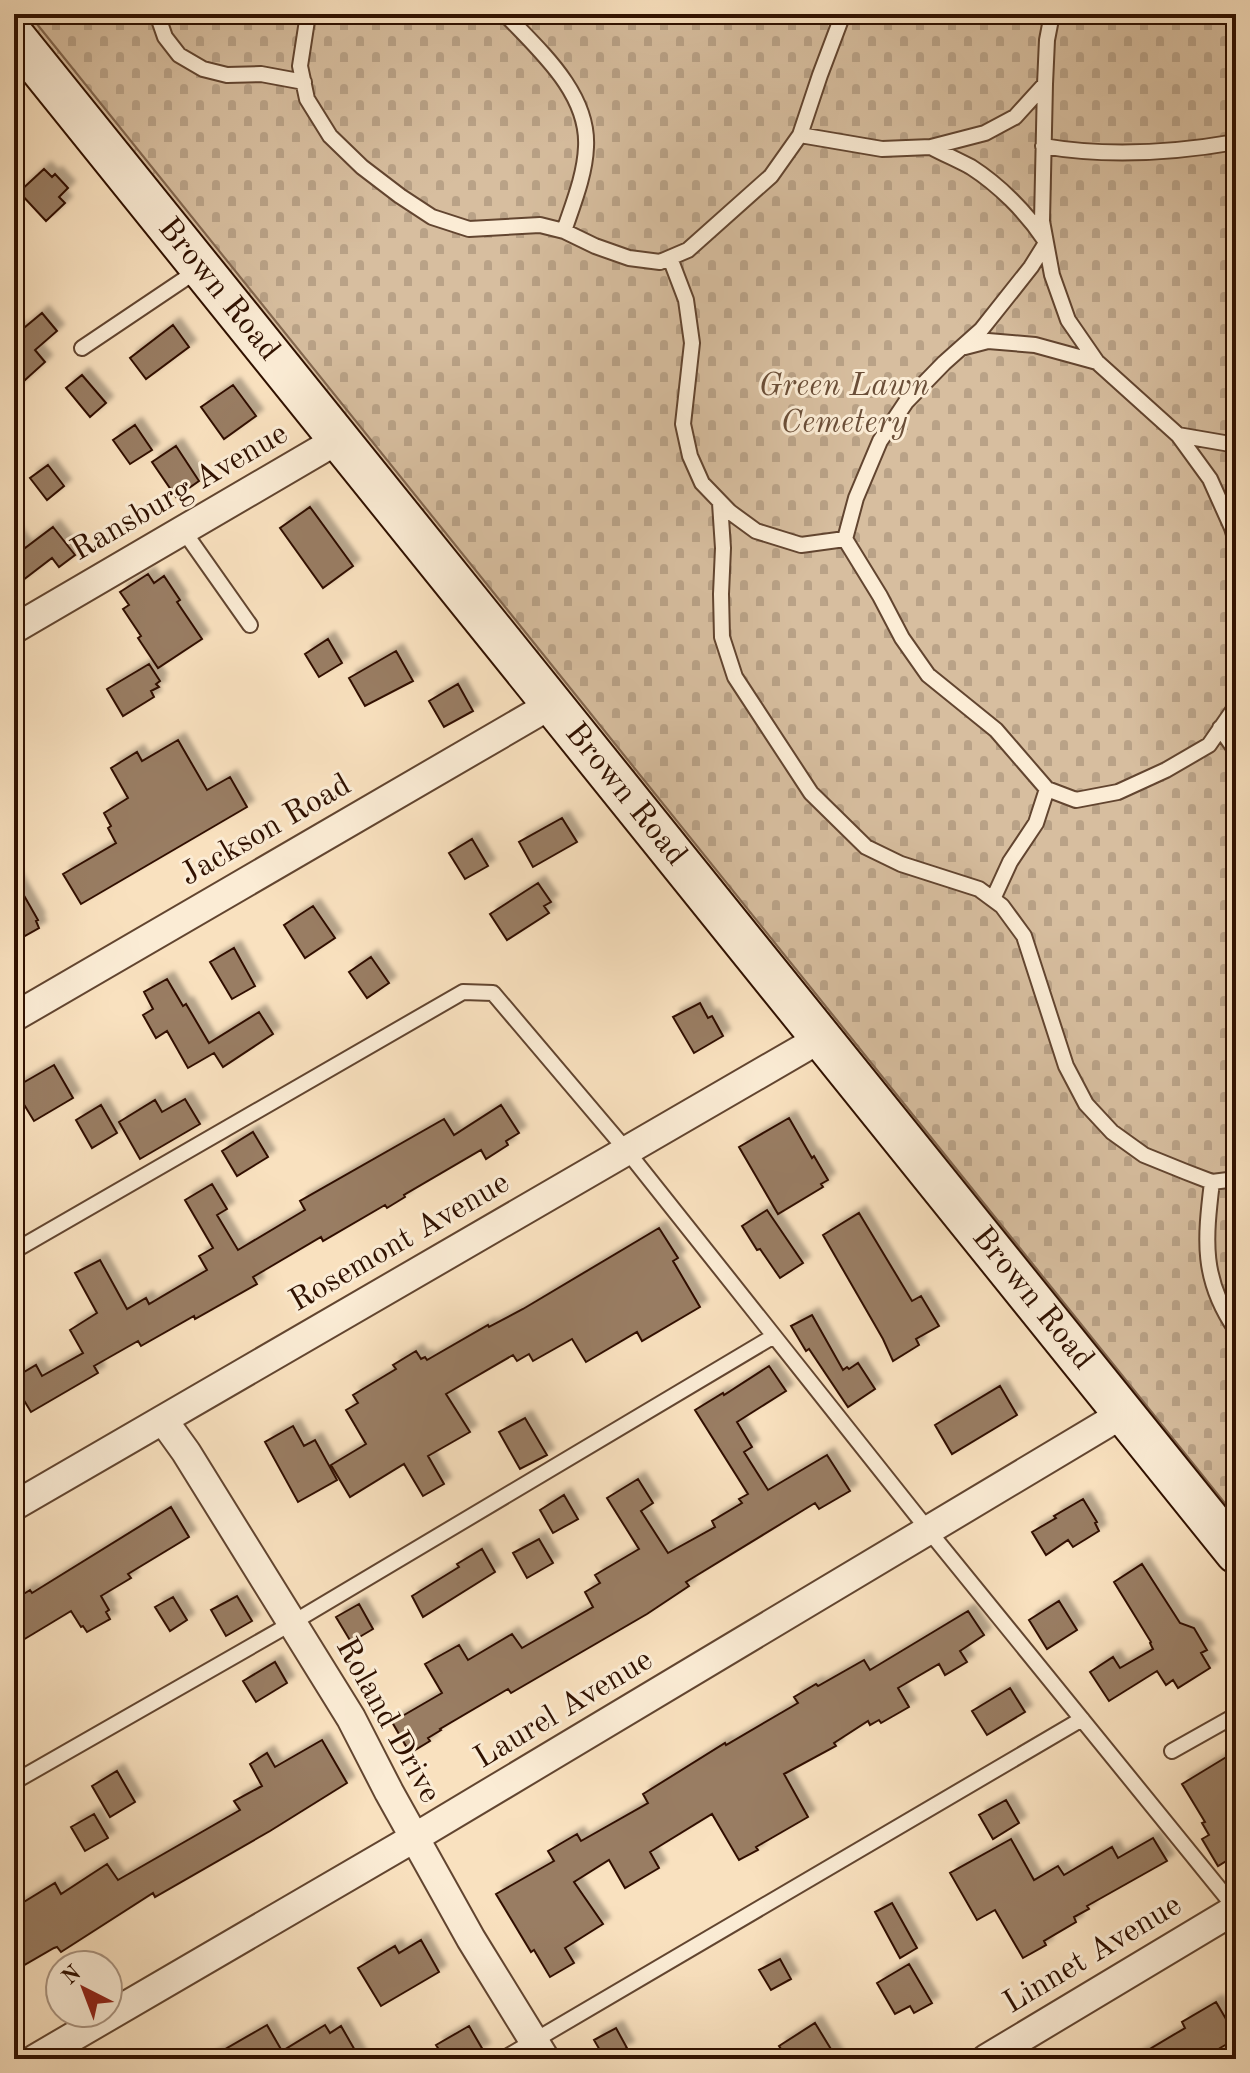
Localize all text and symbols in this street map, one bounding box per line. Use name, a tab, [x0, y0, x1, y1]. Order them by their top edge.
street label: Brown Road	[151, 213, 285, 367]
park label: Green Lawn Cemetery	[758, 371, 930, 440]
street label: Ransburg Avenue	[66, 418, 294, 568]
street label: Brown Road	[558, 718, 692, 872]
street label: Jackson Road	[175, 769, 357, 893]
street label: Rosemont Avenue	[285, 1167, 515, 1319]
street label: Brown Road	[965, 1222, 1099, 1376]
street label: Roland Drive	[329, 1633, 445, 1809]
street label: Laurel Avenue	[469, 1644, 659, 1776]
street label: Linnet Avenue	[999, 1889, 1187, 2021]
north arrow	[44, 1949, 124, 2029]
text: N	[58, 1962, 86, 1989]

